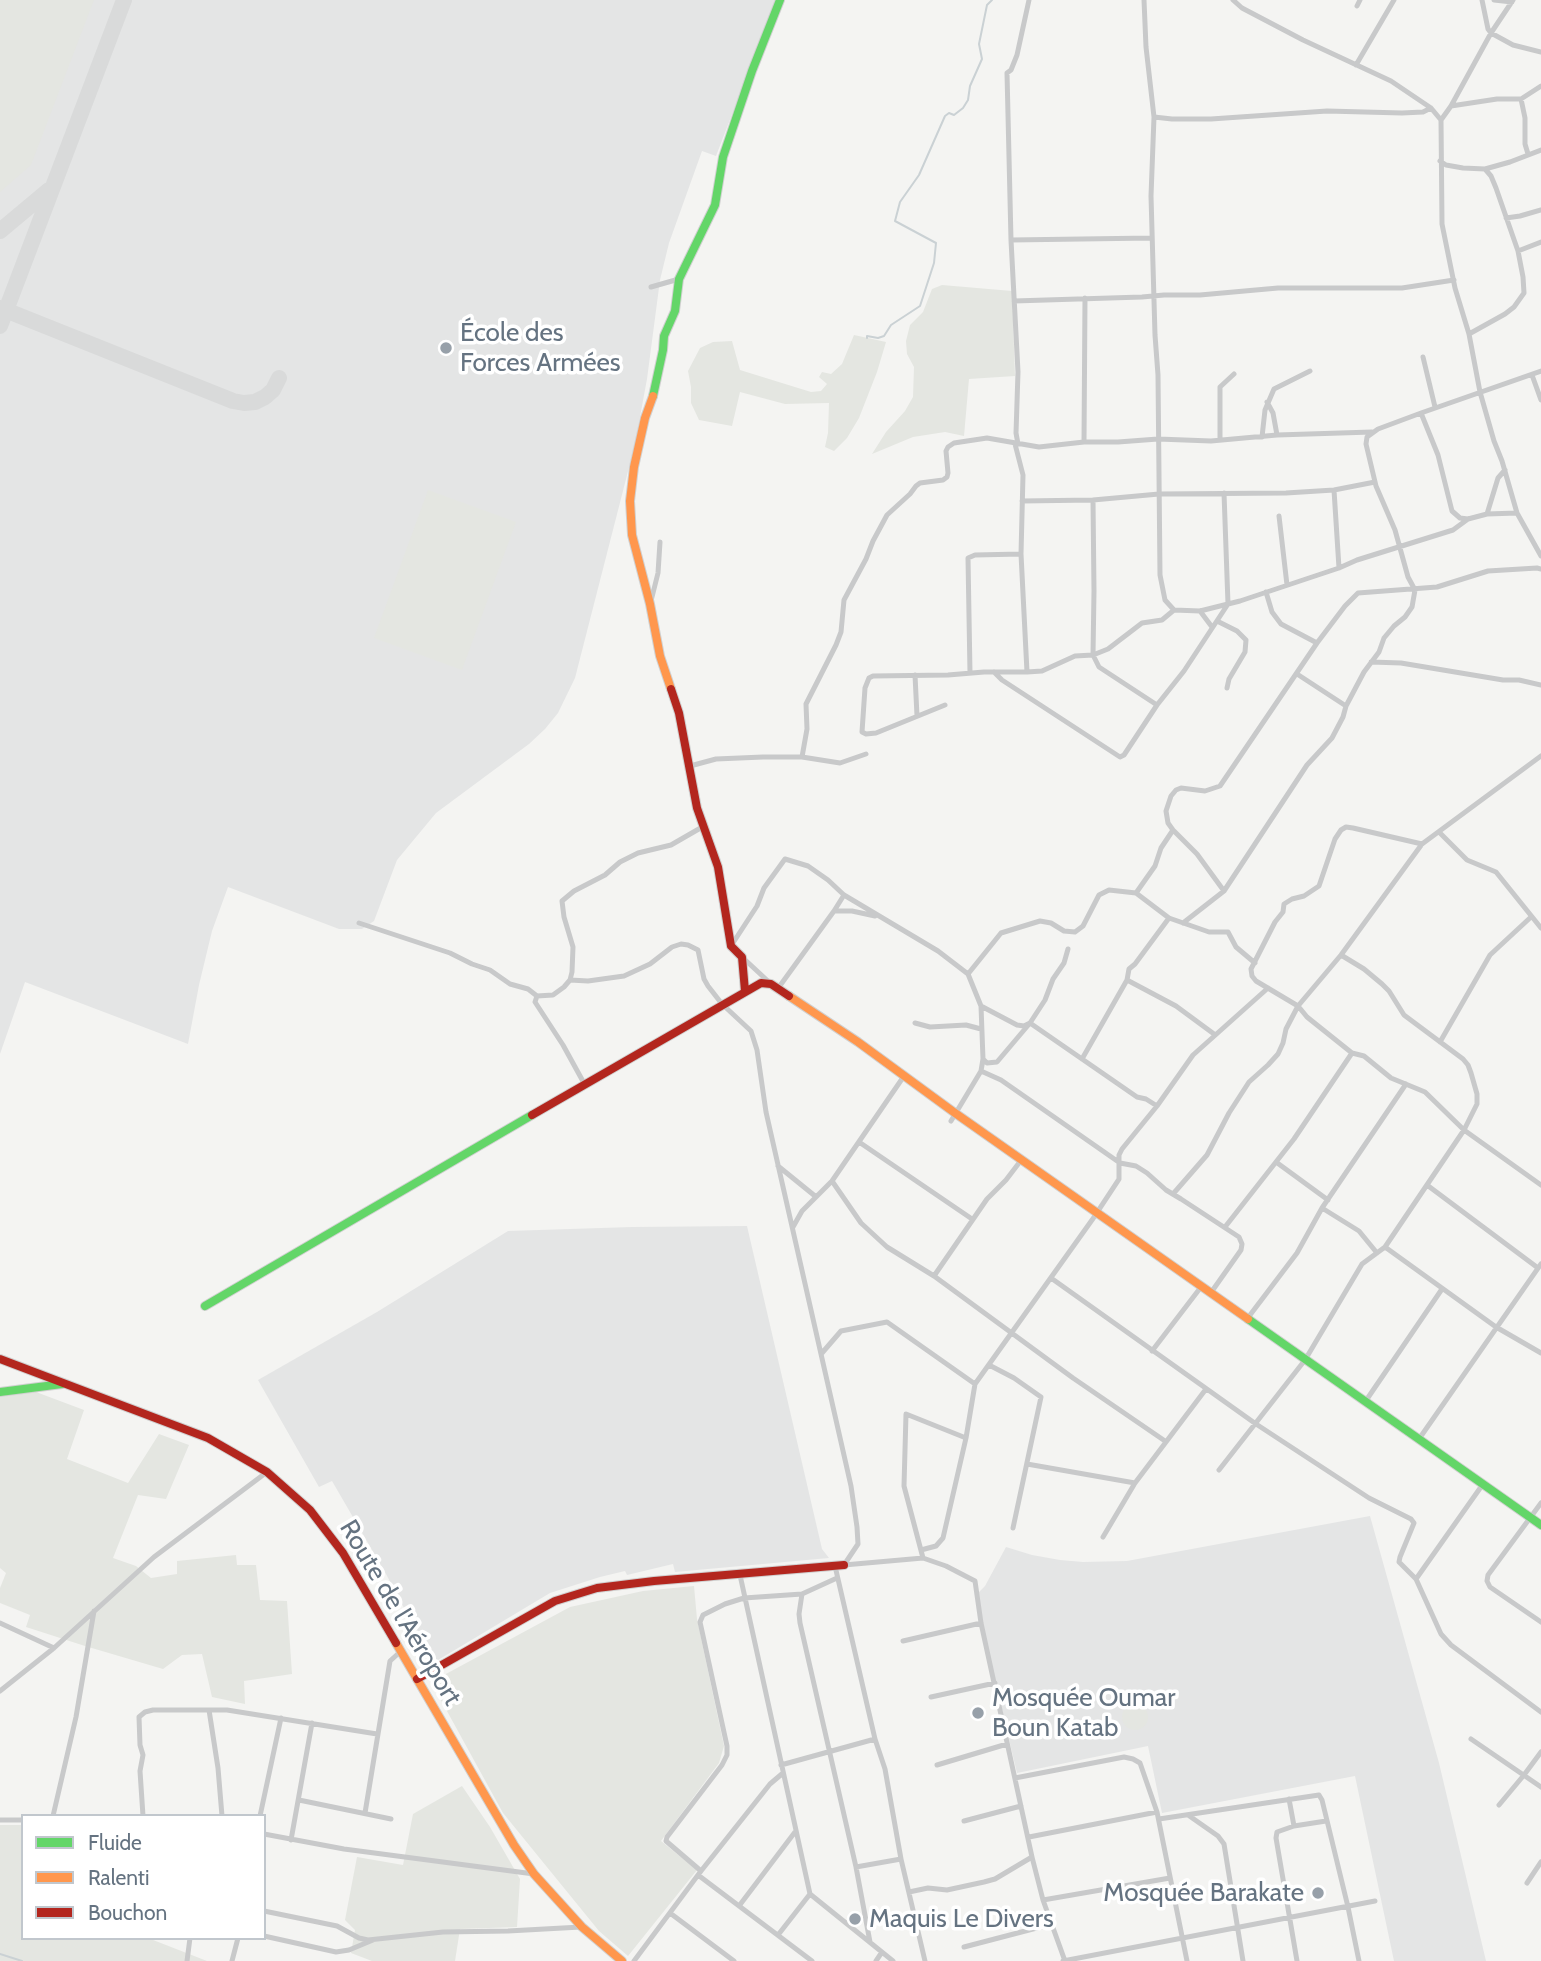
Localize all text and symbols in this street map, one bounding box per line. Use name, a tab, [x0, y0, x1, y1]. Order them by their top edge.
place label: École des Forces Armées	[460, 317, 621, 378]
marker: École des Forces Armées	[438, 340, 454, 356]
street label: Route de l'Aéroport	[332, 1515, 468, 1711]
place label: Mosquée Oumar Boun Katab	[992, 1682, 1175, 1744]
marker: Mosquée Oumar Boun Katab	[970, 1705, 986, 1721]
legend	[21, 1814, 266, 1940]
text: Fluide	[88, 1830, 142, 1855]
text: Ralenti	[88, 1865, 149, 1890]
place label: Mosquée Barakate	[1103, 1877, 1304, 1909]
marker: Mosquée Barakate	[1310, 1885, 1326, 1901]
text: Bouchon	[88, 1900, 167, 1925]
place label: Maquis Le Divers	[869, 1903, 1054, 1935]
marker: Maquis Le Divers	[847, 1911, 863, 1927]

